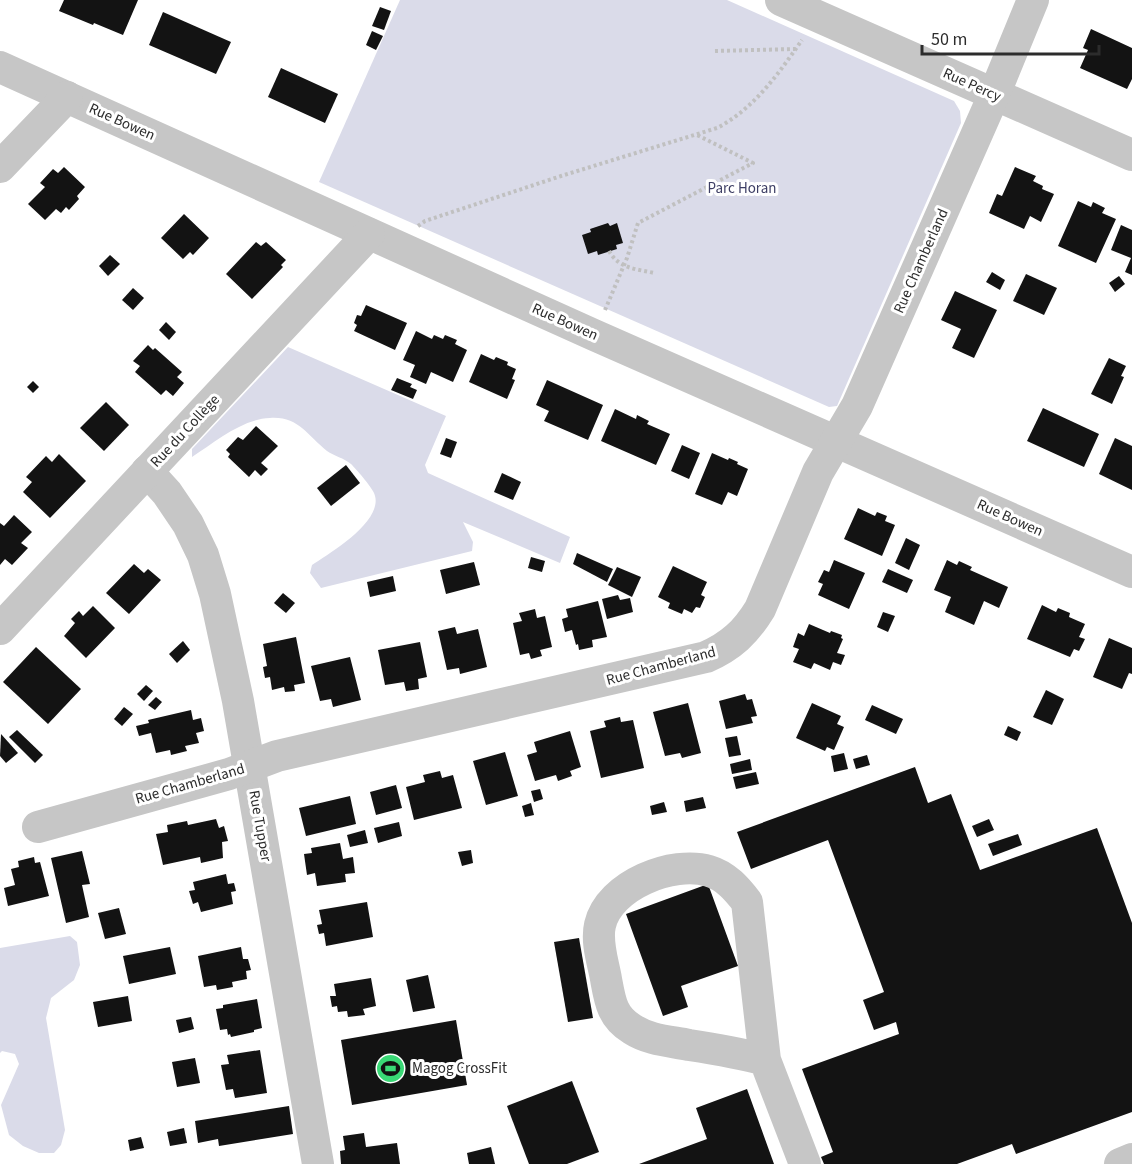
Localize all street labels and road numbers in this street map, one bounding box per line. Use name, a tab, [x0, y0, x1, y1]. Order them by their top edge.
street label: Rue Percy	[940, 63, 1004, 107]
street label: Rue Bowen	[86, 98, 158, 146]
street label: Rue Chamberland	[888, 205, 954, 317]
street label: Rue Bowen	[529, 298, 601, 346]
street label: Rue du Collège	[146, 390, 224, 472]
street label: Rue Bowen	[974, 494, 1046, 542]
street label: Rue Chamberland	[604, 641, 718, 691]
street label: Rue Chamberland	[133, 758, 247, 810]
street label: Rue Tupper	[243, 789, 277, 864]

